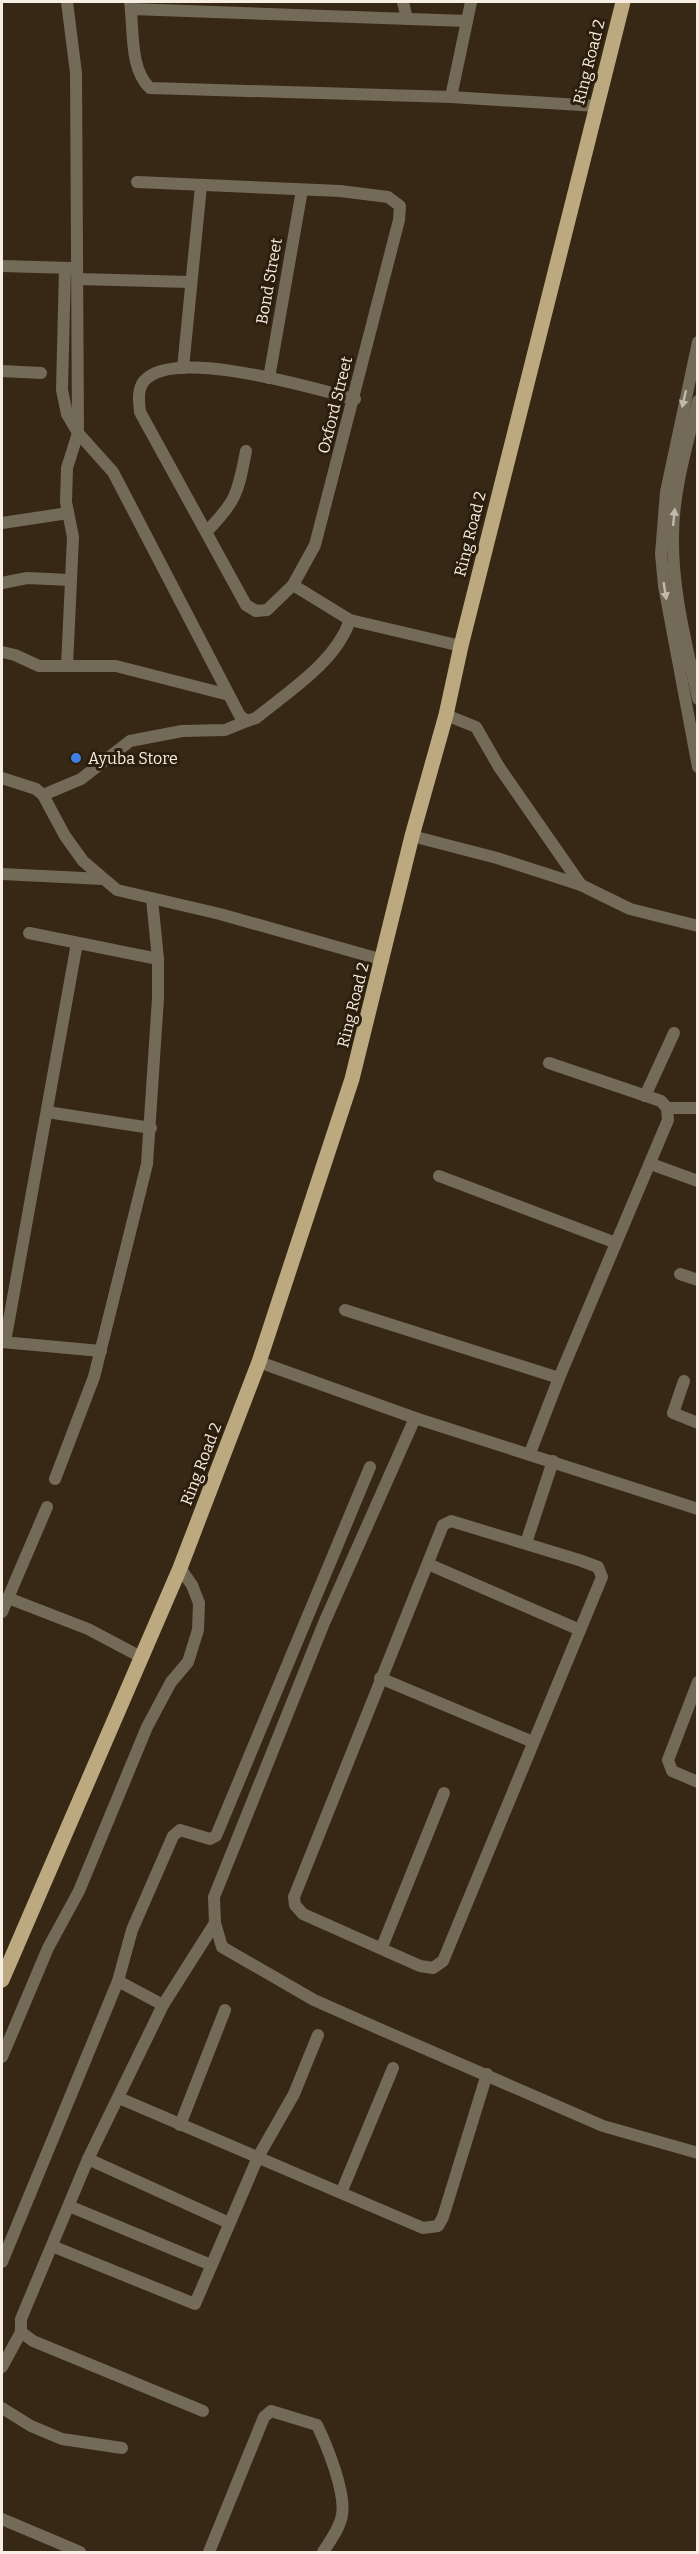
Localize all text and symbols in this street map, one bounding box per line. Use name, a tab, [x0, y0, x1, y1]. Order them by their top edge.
street label: Ring Road 2	[569, 18, 609, 106]
street label: Bond Street	[252, 236, 286, 326]
street label: Oxford Street	[314, 354, 356, 455]
one-way arrow	[679, 390, 689, 408]
street label: Ring Road 2	[450, 490, 490, 578]
one-way arrow	[669, 507, 679, 526]
one-way arrow	[660, 582, 669, 601]
place label: Ayuba Store	[88, 749, 178, 768]
marker: Ayuba Store	[69, 751, 83, 765]
street label: Ring Road 2	[333, 961, 373, 1049]
street label: Ring Road 2	[177, 1420, 225, 1508]

